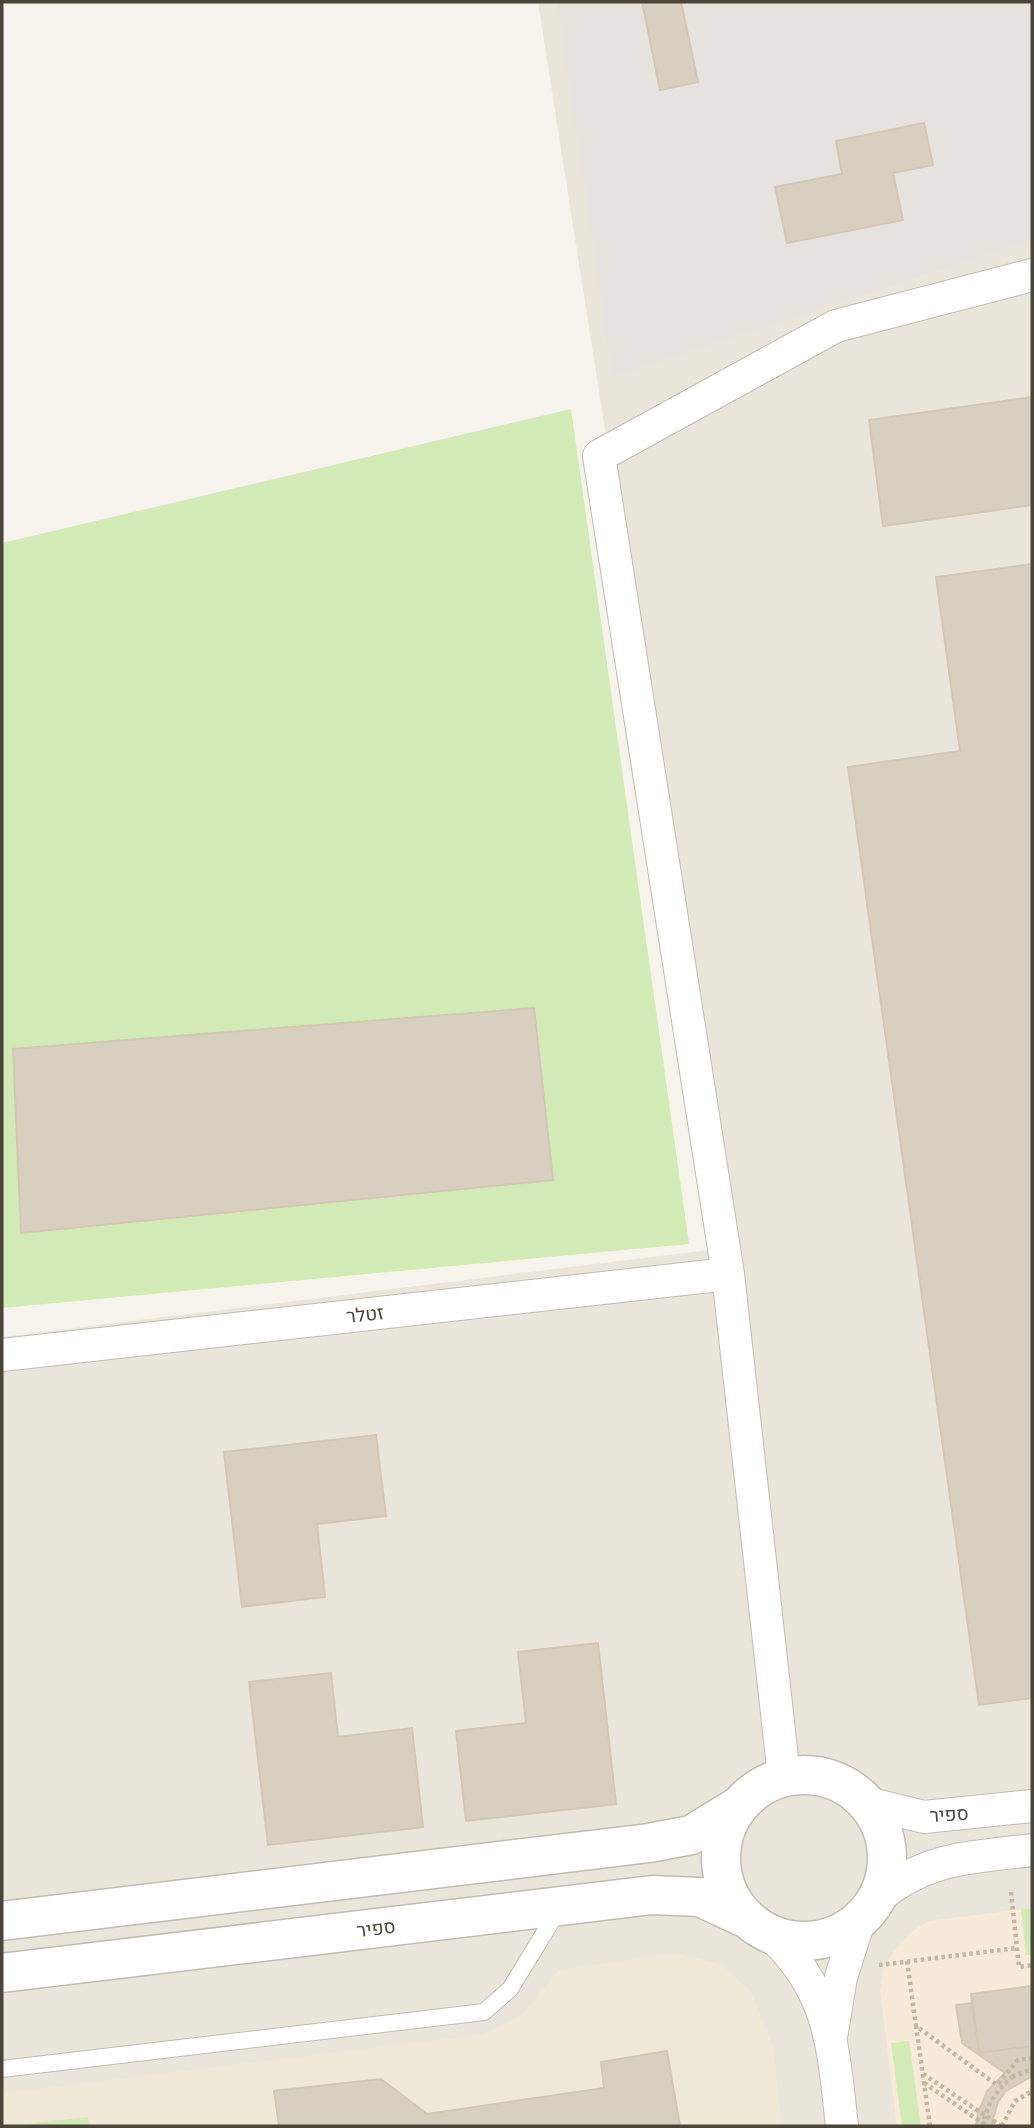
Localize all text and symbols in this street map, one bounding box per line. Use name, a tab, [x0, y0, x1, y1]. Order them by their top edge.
street label: זטלר	[345, 1299, 385, 1329]
street label: ספיר	[929, 1800, 969, 1828]
street label: ספיר	[355, 1913, 397, 1943]

